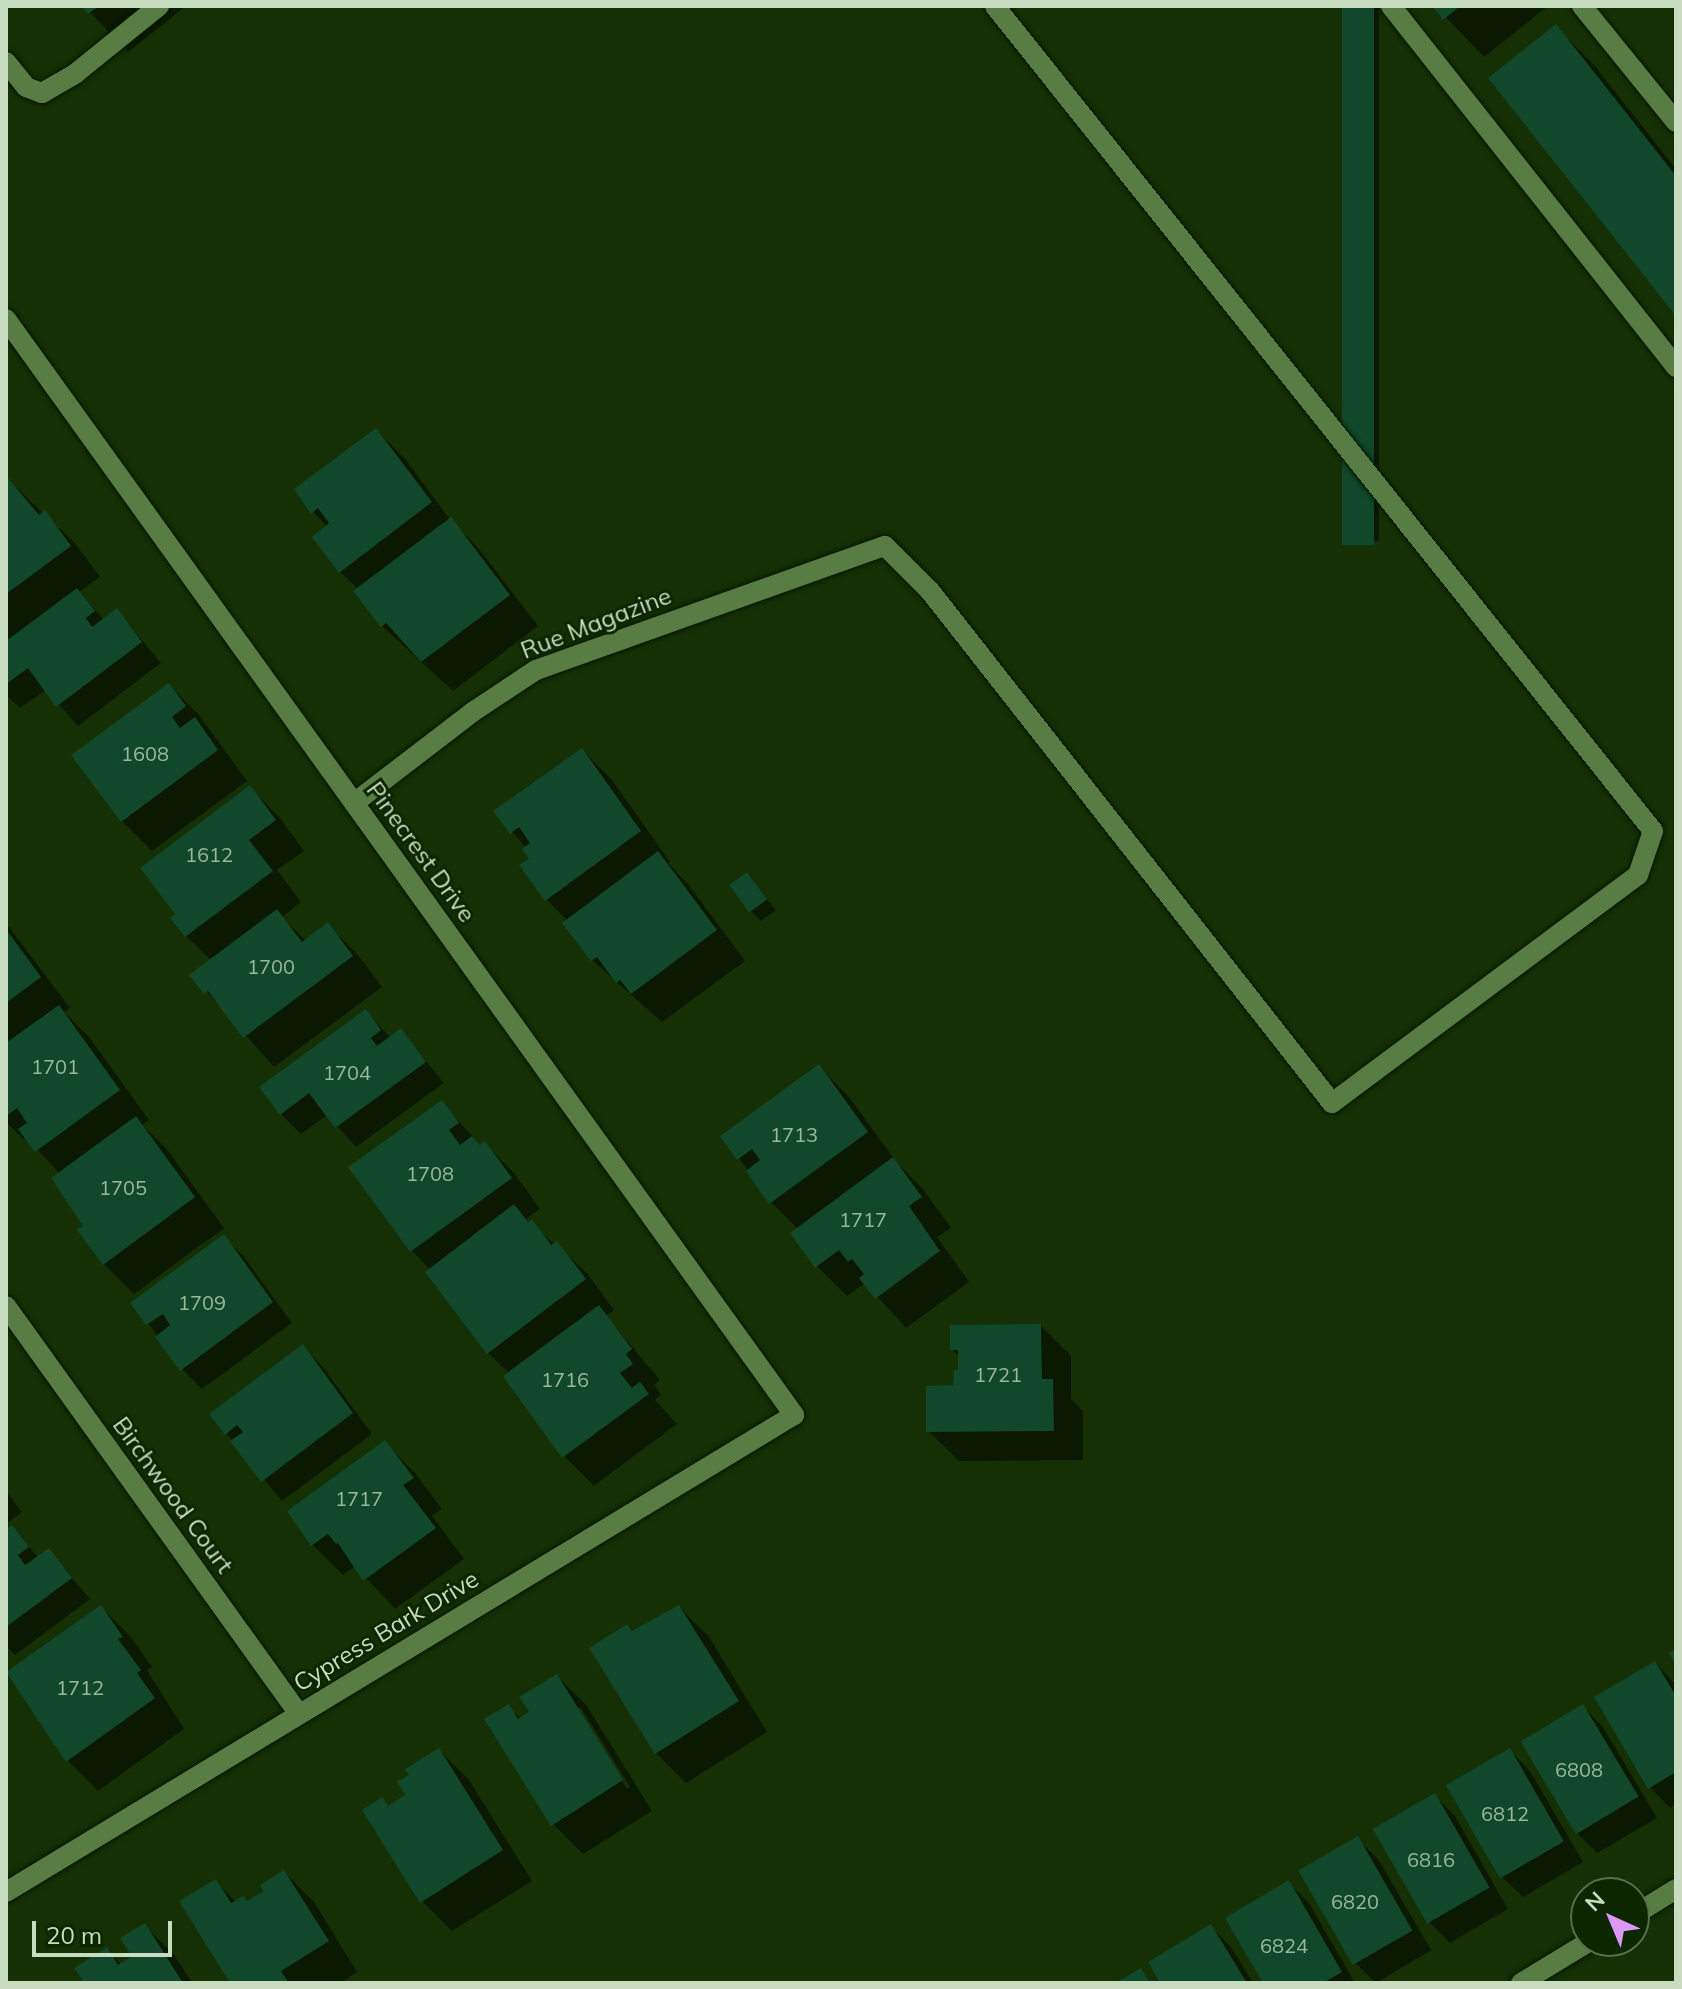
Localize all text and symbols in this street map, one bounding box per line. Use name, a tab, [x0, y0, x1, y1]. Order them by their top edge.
street label: Rue Magazine	[517, 581, 675, 665]
house number: 1608	[121, 741, 169, 765]
street label: Pinecrest Drive	[360, 776, 482, 928]
house number: 1612	[185, 842, 233, 866]
house number: 1700	[247, 954, 295, 978]
house number: 1701	[31, 1054, 79, 1078]
house number: 1704	[323, 1060, 371, 1084]
house number: 1713	[770, 1122, 818, 1146]
house number: 1708	[406, 1161, 454, 1185]
house number: 1705	[99, 1175, 147, 1199]
house number: 1717	[839, 1207, 887, 1231]
house number: 1709	[178, 1290, 226, 1314]
house number: 1721	[974, 1362, 1022, 1386]
house number: 1716	[541, 1367, 589, 1391]
street label: Birchwood Court	[107, 1411, 239, 1579]
house number: 1717	[335, 1486, 383, 1510]
street label: Cypress Bark Drive	[288, 1564, 484, 1698]
house number: 1712	[56, 1675, 104, 1699]
house number: 6808	[1555, 1757, 1603, 1781]
house number: 6812	[1481, 1801, 1529, 1825]
house number: 6816	[1407, 1847, 1455, 1871]
north arrow	[1570, 1877, 1650, 1957]
text: N	[1579, 1885, 1610, 1917]
house number: 6820	[1331, 1889, 1379, 1913]
scale bar	[36, 1905, 176, 1955]
text: 20 m	[46, 1920, 102, 1950]
house number: 6824	[1260, 1933, 1308, 1957]

